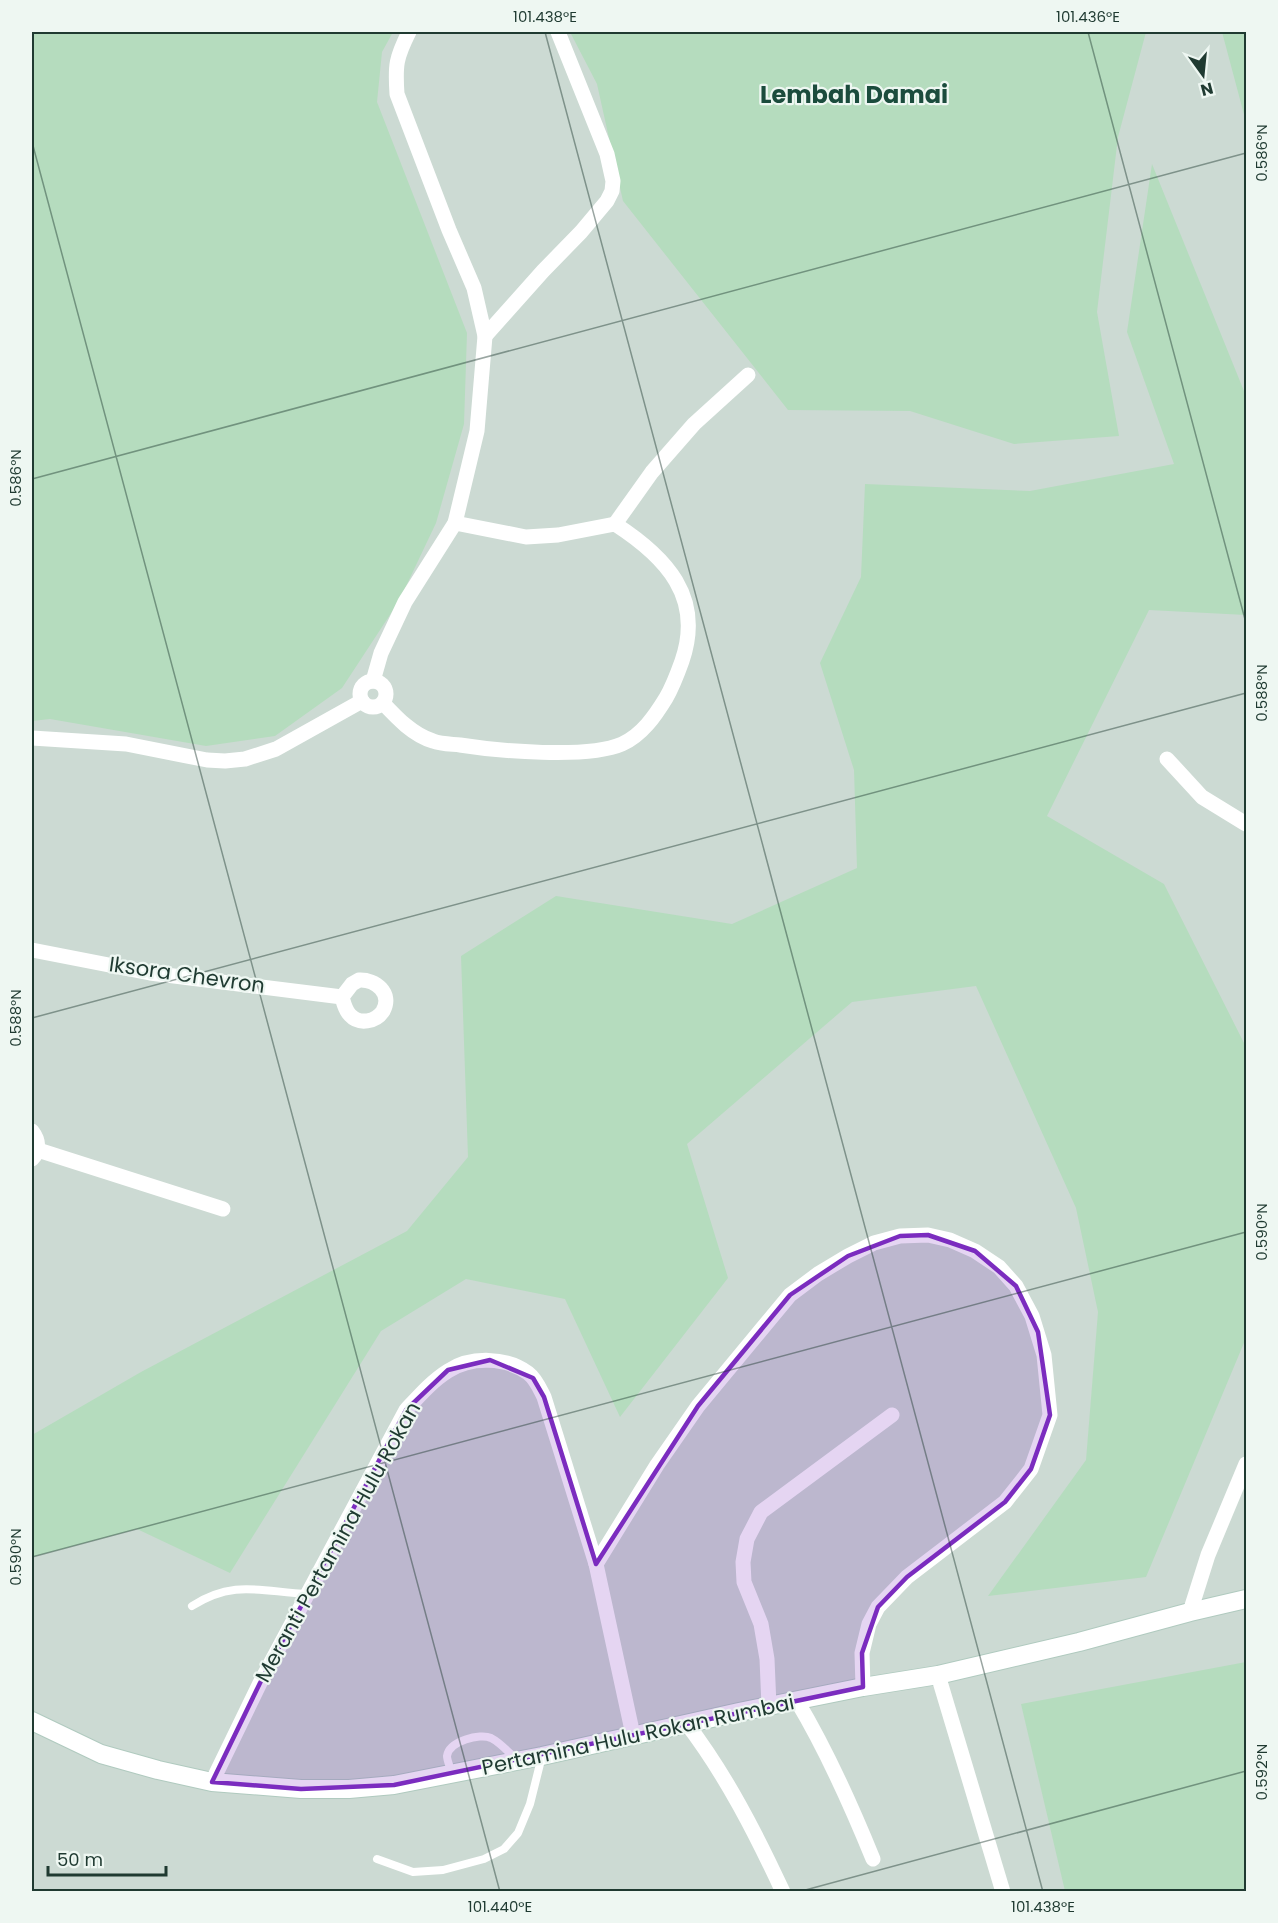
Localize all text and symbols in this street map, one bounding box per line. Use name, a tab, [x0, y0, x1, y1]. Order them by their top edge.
text: 101.438°E	[513, 6, 577, 27]
text: 101.436°E	[1056, 6, 1120, 27]
north arrow	[1173, 45, 1233, 105]
text: N	[1198, 76, 1216, 102]
district label: Lembah Damai	[760, 78, 948, 111]
text: 0.586°N	[1251, 124, 1272, 182]
text: 0.586°N	[5, 449, 26, 507]
text: 0.588°N	[1251, 664, 1272, 722]
street label: Iksora Chevron	[107, 949, 267, 1000]
text: 0.588°N	[5, 989, 26, 1047]
text: 0.590°N	[1251, 1203, 1272, 1261]
street label: Meranti Pertamina Hulu Rokan	[248, 1396, 427, 1687]
text: 0.590°N	[5, 1528, 26, 1586]
street label: Pertamina Hulu Rokan Rumbai	[479, 1687, 797, 1782]
text: 0.592°N	[1251, 1744, 1272, 1800]
scale bar	[48, 1839, 166, 1877]
text: 50 m	[57, 1847, 103, 1872]
text: 101.440°E	[468, 1896, 532, 1917]
text: 101.438°E	[1011, 1896, 1075, 1917]

